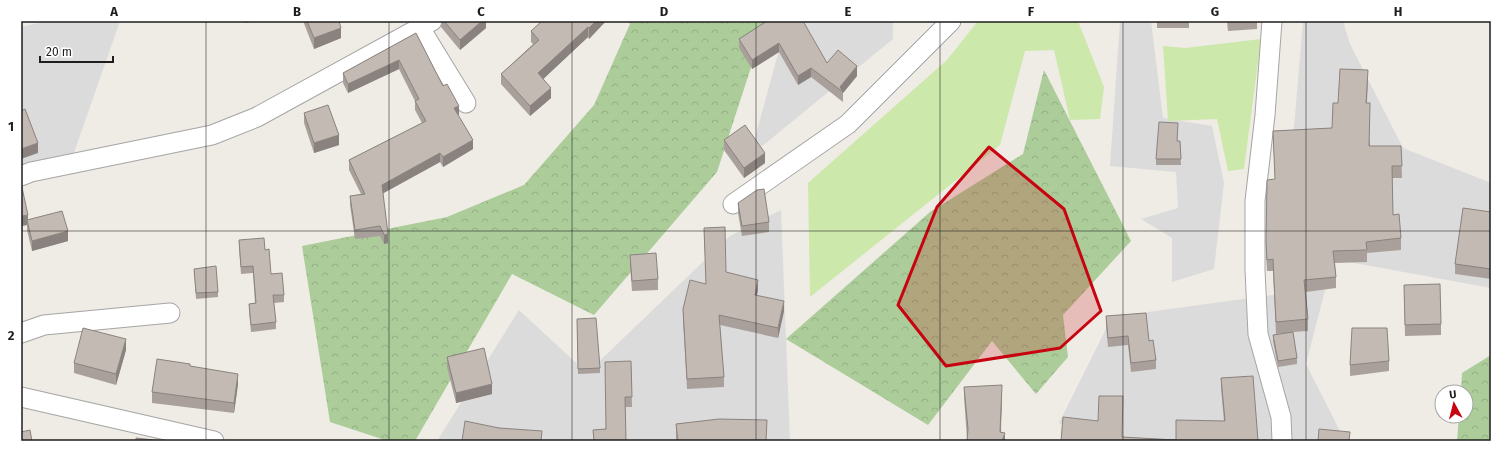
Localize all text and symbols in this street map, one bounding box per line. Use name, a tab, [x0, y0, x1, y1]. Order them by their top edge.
text: A	[109, 4, 118, 19]
text: B	[293, 4, 301, 19]
text: C	[477, 4, 485, 19]
text: D	[660, 4, 669, 19]
text: E	[845, 4, 852, 19]
text: F	[1028, 4, 1035, 19]
text: G	[1211, 4, 1219, 19]
text: H	[1394, 4, 1402, 19]
scale bar	[40, 38, 113, 64]
text: 20 m	[46, 45, 72, 59]
text: 1	[8, 119, 14, 134]
text: 2	[8, 328, 15, 343]
north arrow	[1434, 384, 1474, 424]
text: U	[1448, 388, 1457, 401]

